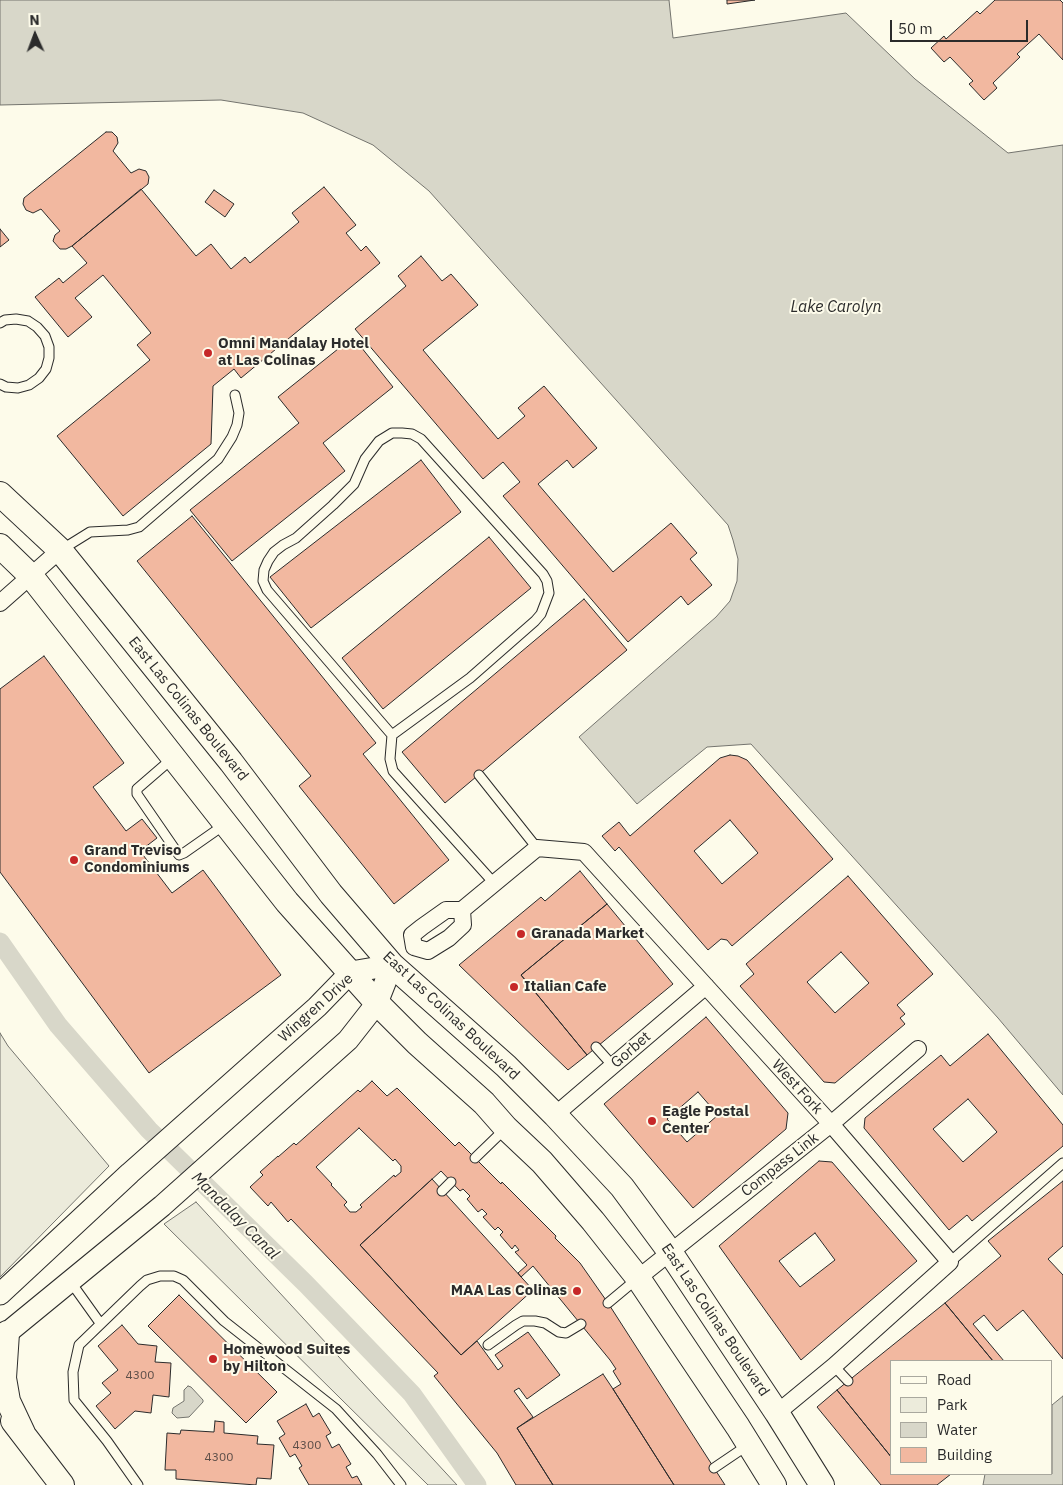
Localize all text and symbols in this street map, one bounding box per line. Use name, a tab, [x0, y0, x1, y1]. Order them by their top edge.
north arrow	[10, 10, 60, 60]
scale bar	[893, 10, 1030, 42]
text: N	[29, 11, 40, 29]
text: 50 m	[898, 19, 933, 38]
water label: Lake Carolyn	[790, 297, 882, 317]
place label: Omni Mandalay Hotel at Las Colinas	[218, 335, 369, 370]
marker: Omni Mandalay Hotel at Las Colinas	[202, 347, 214, 359]
street label: East Las Colinas Boulevard	[124, 633, 252, 785]
place label: Grand Treviso Condominiums	[84, 842, 190, 877]
marker: Grand Treviso Condominiums	[68, 854, 80, 866]
place label: Granada Market	[531, 925, 644, 943]
marker: Granada Market	[515, 928, 527, 940]
street label: East Las Colinas Boulevard	[379, 948, 523, 1084]
street label: Wingren Drive	[275, 970, 357, 1046]
place label: Italian Cafe	[524, 978, 607, 996]
marker: Italian Cafe	[508, 981, 520, 993]
street label: Gorbet	[608, 1028, 654, 1072]
street label: West Fork	[768, 1056, 826, 1118]
place label: Eagle Postal Center	[662, 1103, 749, 1138]
marker: Eagle Postal Center	[646, 1115, 658, 1127]
street label: Compass Link	[738, 1129, 822, 1201]
water label: Mandalay Canal	[187, 1168, 283, 1264]
street label: East Las Colinas Boulevard	[657, 1240, 773, 1400]
place label: MAA Las Colinas	[451, 1282, 567, 1300]
marker: MAA Las Colinas	[571, 1285, 583, 1297]
place label: Homewood Suites by Hilton	[223, 1341, 350, 1376]
marker: Homewood Suites by Hilton	[207, 1353, 219, 1365]
legend	[890, 1360, 1053, 1475]
house number: 4300	[126, 1369, 154, 1383]
text: Road	[937, 1370, 972, 1389]
text: Park	[937, 1395, 967, 1414]
text: Water	[937, 1420, 977, 1439]
house number: 4300	[293, 1439, 321, 1453]
text: Building	[937, 1445, 992, 1464]
house number: 4300	[205, 1451, 233, 1465]

